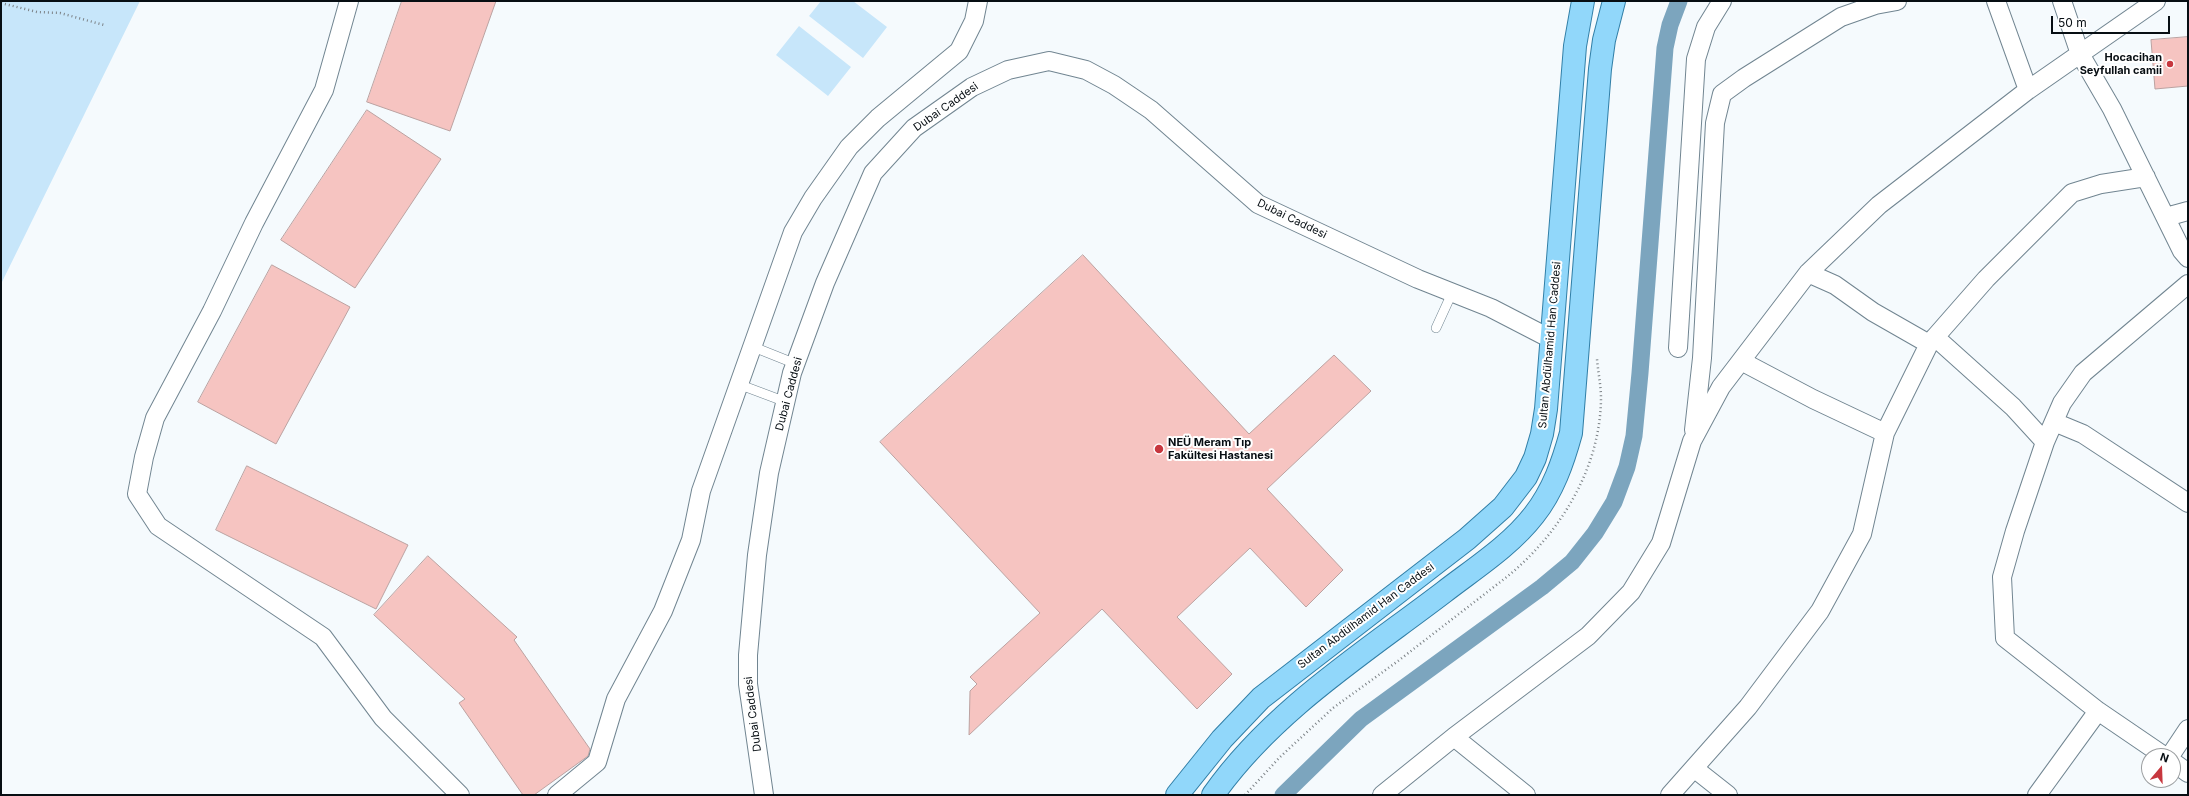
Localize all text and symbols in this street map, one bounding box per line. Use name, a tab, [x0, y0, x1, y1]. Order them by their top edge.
scale bar	[2053, 8, 2172, 34]
text: 50 m	[2058, 15, 2087, 30]
place label: Hocacihan Seyfullah camii	[2080, 51, 2162, 77]
marker: Hocacihan Seyfullah camii	[2165, 59, 2175, 69]
street label: Dubai Caddesi	[911, 80, 981, 134]
street label: Dubai Caddesi	[1255, 196, 1329, 242]
street label: Sultan Abdülhamid Han Caddesi	[1536, 261, 1564, 429]
street label: Dubai Caddesi	[773, 356, 805, 432]
place label: NEÜ Meram Tıp Fakültesi Hastanesi	[1168, 436, 1273, 462]
marker: NEÜ Meram Tıp Fakültesi Hastanesi	[1153, 443, 1165, 455]
street label: Sultan Abdülhamid Han Caddesi	[1295, 560, 1437, 672]
street label: Dubai Caddesi	[742, 676, 764, 752]
north arrow	[2141, 748, 2181, 788]
text: N	[2158, 750, 2171, 766]

